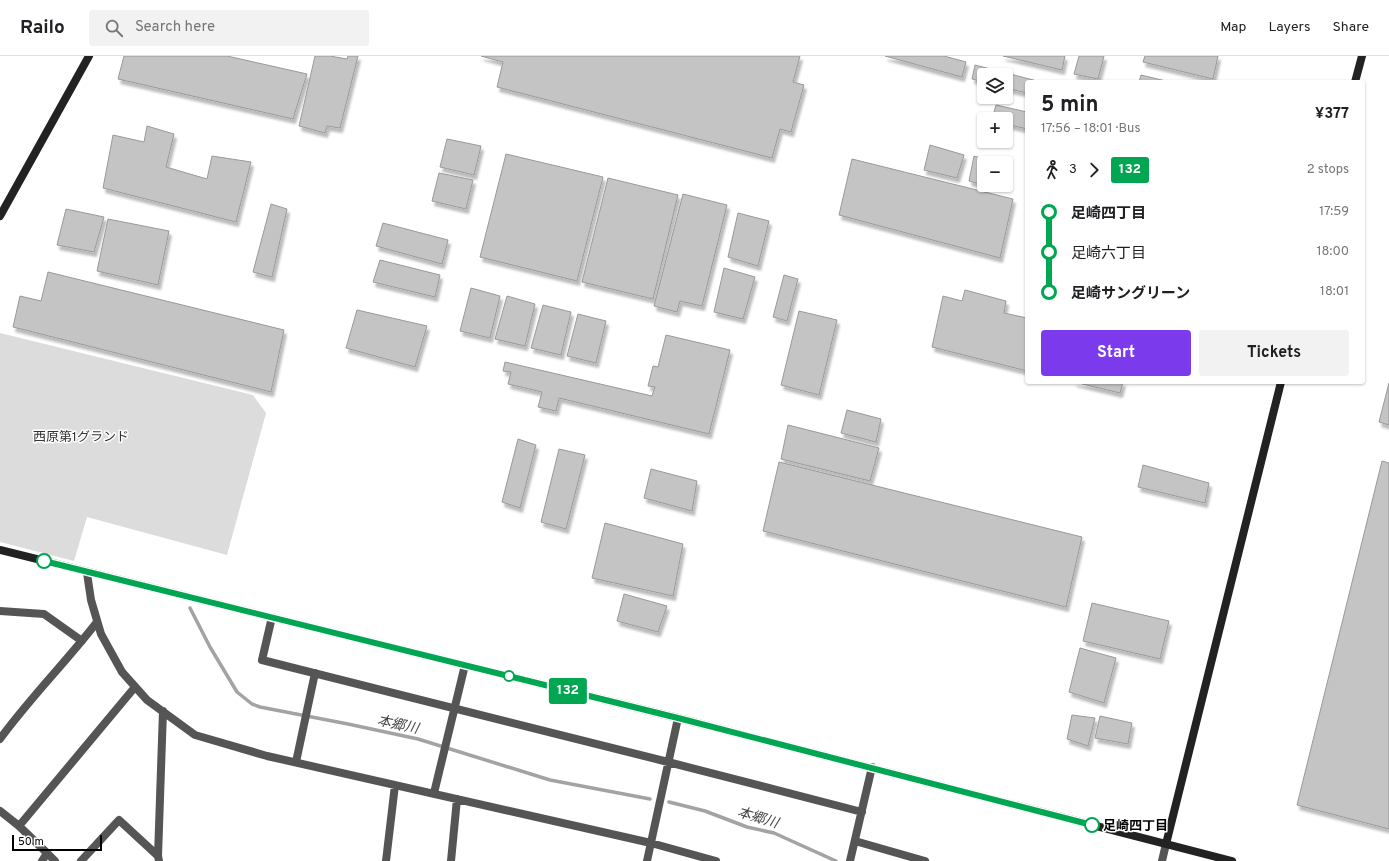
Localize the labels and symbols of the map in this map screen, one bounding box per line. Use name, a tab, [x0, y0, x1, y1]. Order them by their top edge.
park label: 西原第1グランド	[33, 430, 129, 446]
unlabelled marker	[36, 553, 52, 569]
unlabelled marker	[503, 670, 515, 682]
line badge: 132	[545, 678, 591, 704]
water label: 本郷川	[375, 713, 422, 739]
water label: 本郷川	[735, 804, 782, 833]
marker: 足崎四丁目	[1084, 817, 1100, 833]
place label: 足崎四丁目	[1103, 819, 1168, 835]
scale bar	[12, 833, 102, 852]

